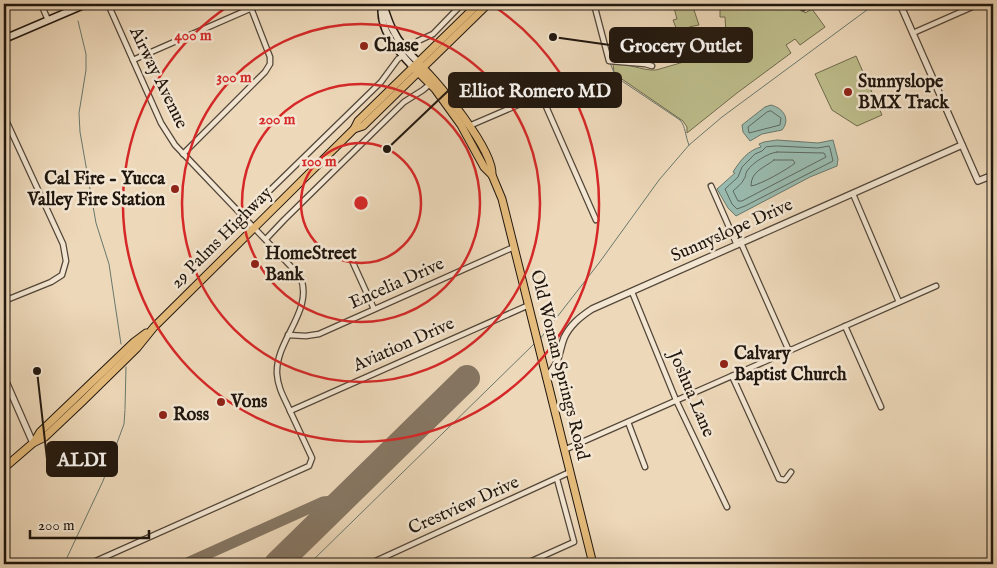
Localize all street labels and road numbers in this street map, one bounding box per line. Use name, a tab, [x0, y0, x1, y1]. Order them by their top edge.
street label: Airway Avenue	[123, 22, 193, 133]
street label: 29 Palms Highway	[166, 182, 278, 294]
street label: Sunnyslope Drive	[667, 194, 797, 268]
street label: Encelia Drive	[346, 253, 448, 315]
street label: Old Woman Springs Road	[524, 268, 594, 463]
street label: Aviation Drive	[349, 312, 458, 378]
street label: Joshua Lane	[662, 345, 720, 441]
street label: Crestview Drive	[405, 471, 523, 541]

